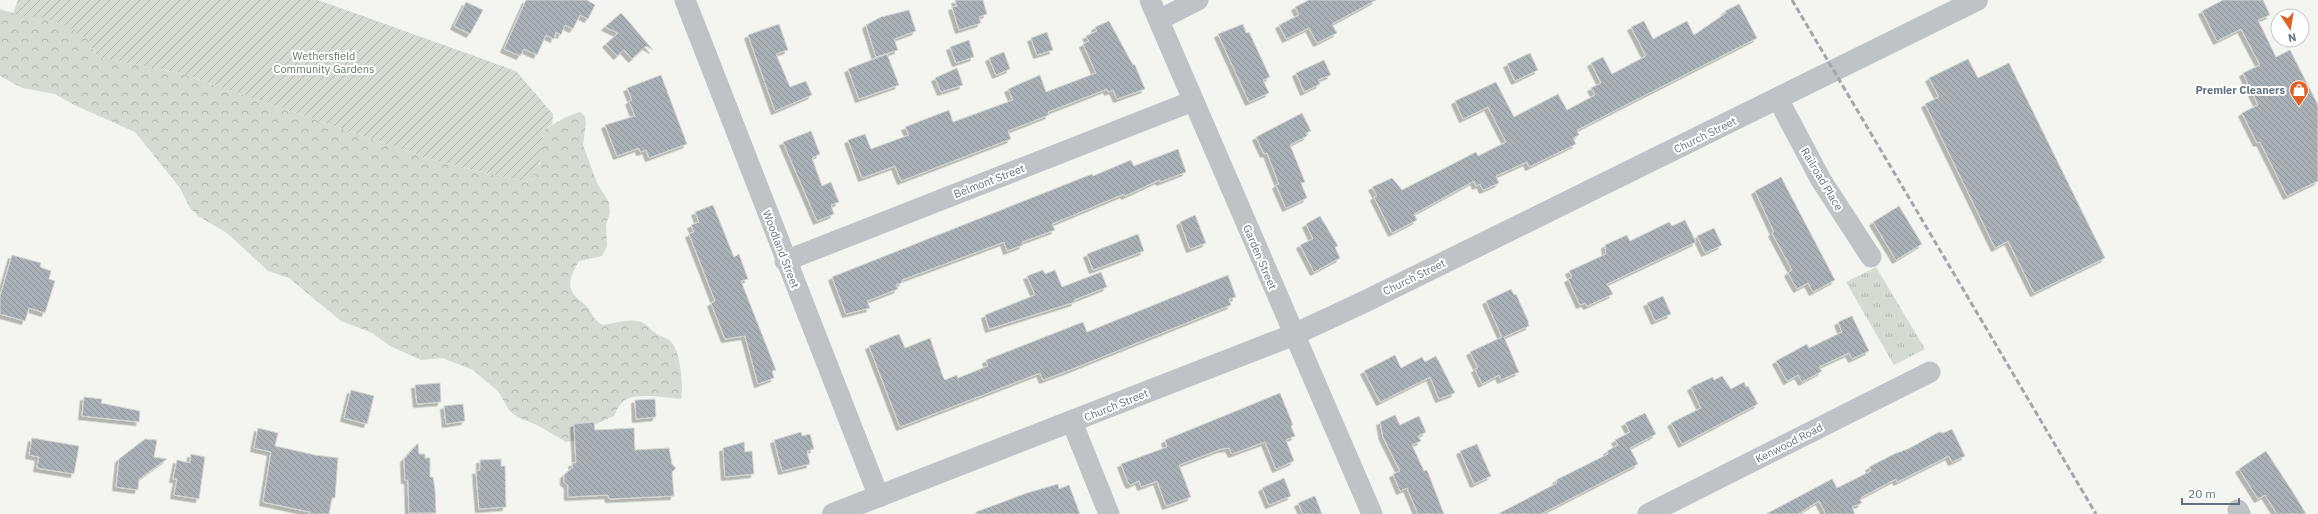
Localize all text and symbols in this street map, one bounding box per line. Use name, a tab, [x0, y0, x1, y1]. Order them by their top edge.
north arrow	[2270, 8, 2310, 48]
text: N	[2287, 30, 2297, 45]
park label: Wethersfield Community Gardens	[274, 49, 374, 76]
shop icon: Premier Cleaners	[2288, 79, 2310, 107]
place label: Premier Cleaners	[2195, 83, 2285, 97]
street label: Church Street	[1671, 114, 1739, 156]
street label: Railroad Place	[1798, 145, 1846, 213]
street label: Belmont Street	[952, 161, 1027, 201]
street label: Woodland Street	[760, 208, 802, 290]
street label: Garden Street	[1240, 223, 1280, 292]
street label: Church Street	[1380, 256, 1448, 298]
street label: Church Street	[1082, 386, 1150, 424]
street label: Kenwood Road	[1753, 420, 1825, 466]
scale bar	[2182, 480, 2239, 506]
text: 20 m	[2188, 486, 2216, 501]

